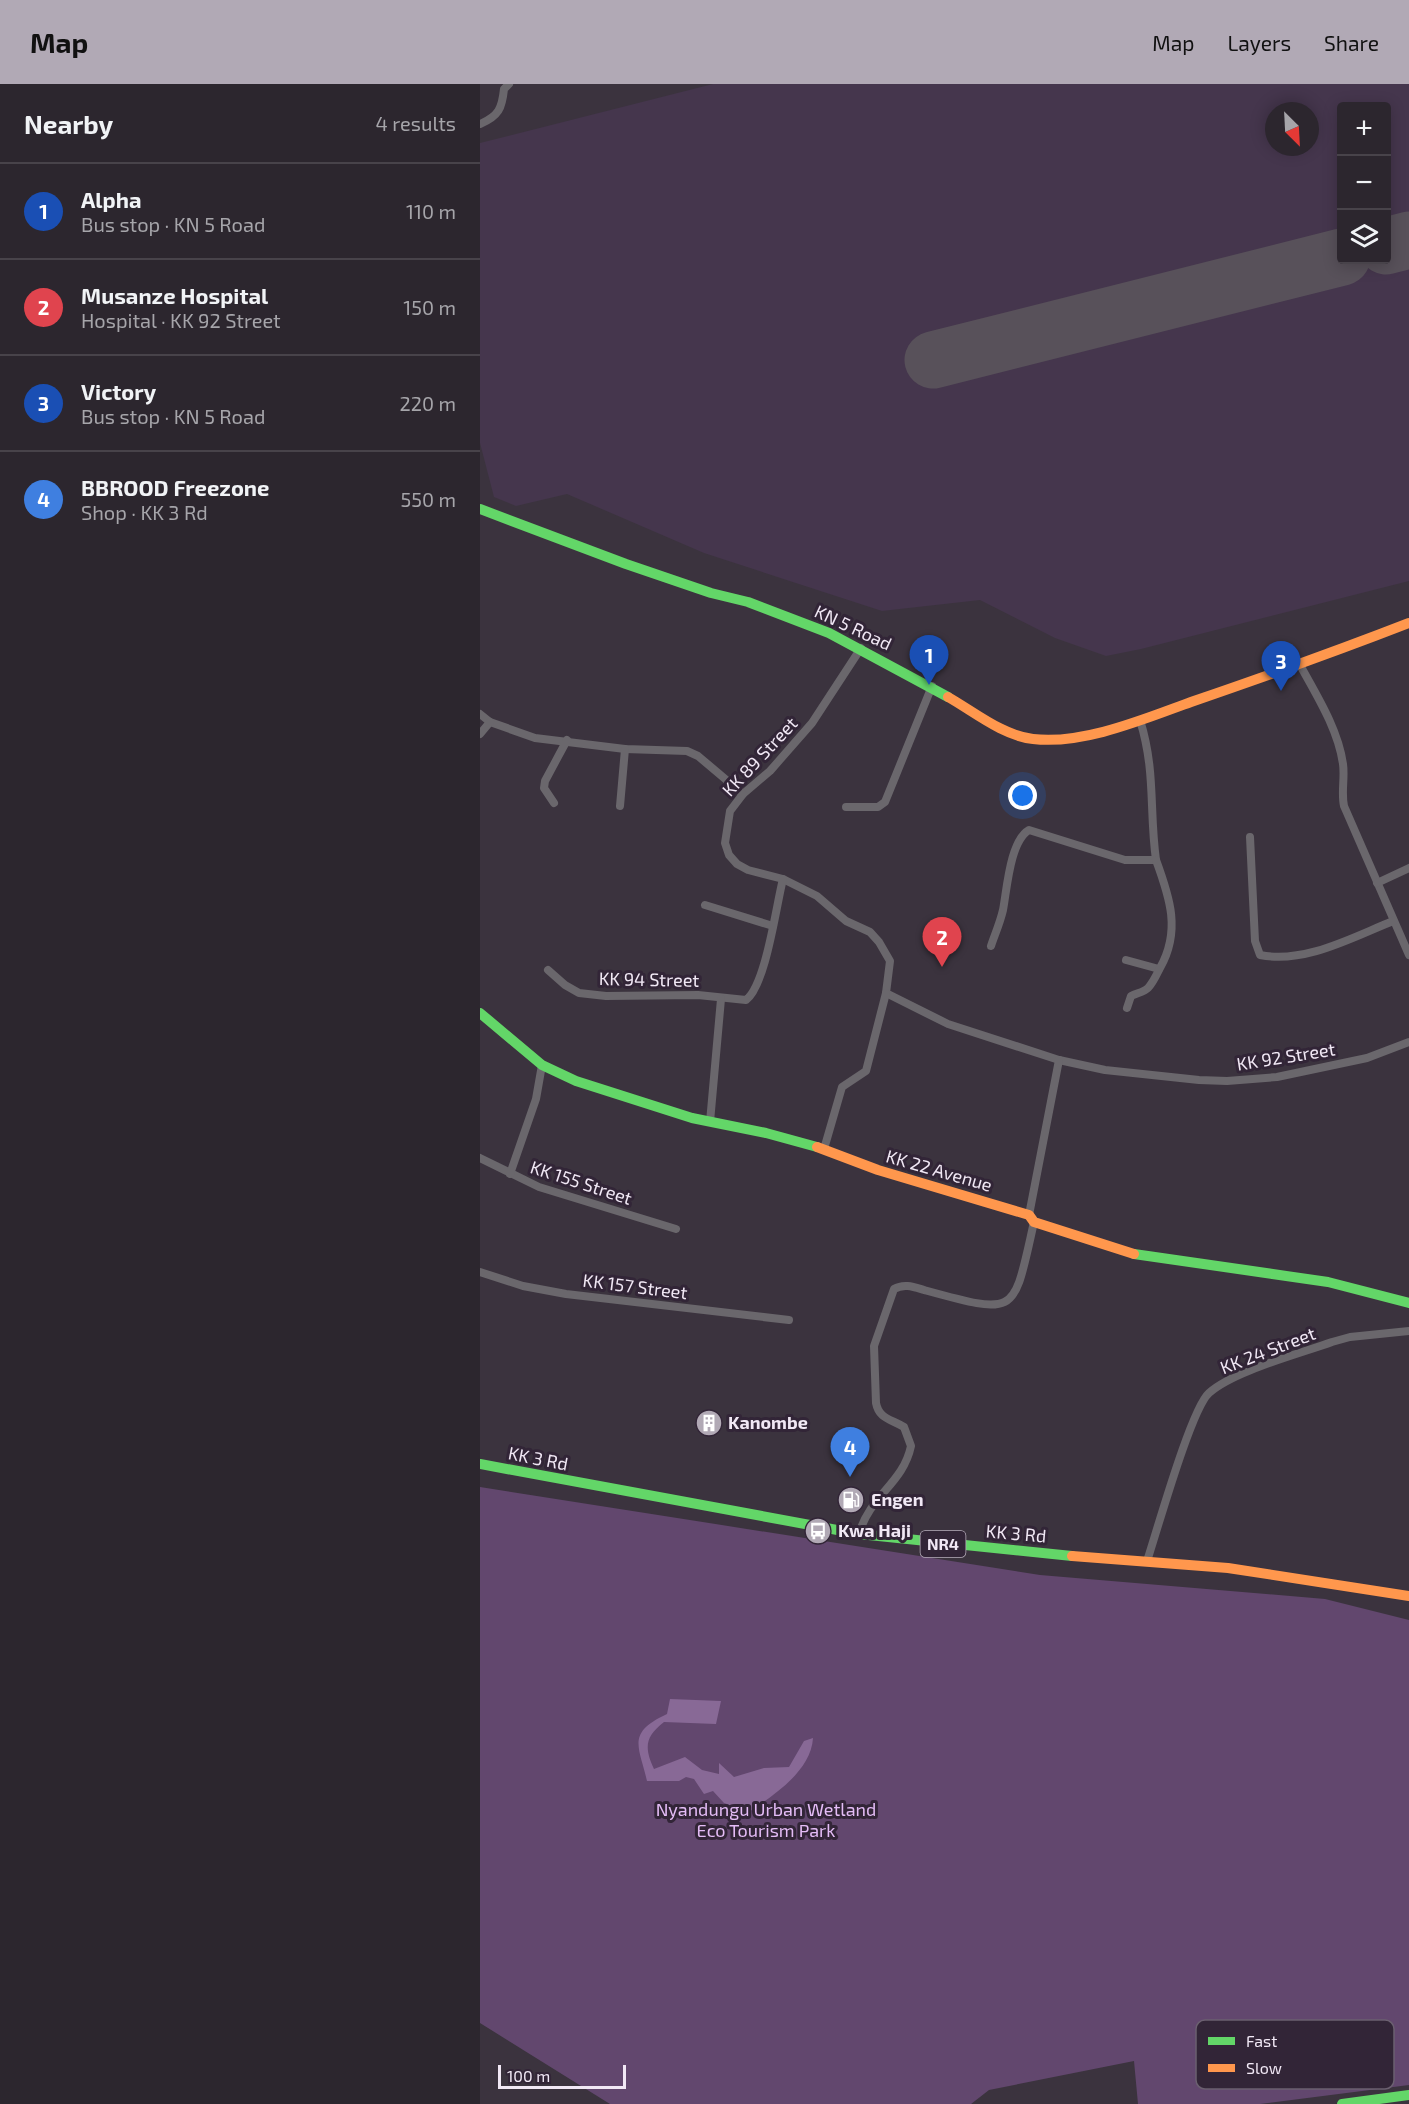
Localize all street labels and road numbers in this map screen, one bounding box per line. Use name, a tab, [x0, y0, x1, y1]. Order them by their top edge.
street label: KN 5 Road	[811, 600, 895, 654]
street label: KK 89 Street	[717, 712, 802, 801]
street label: KK 94 Street	[599, 967, 700, 991]
street label: KK 92 Street	[1235, 1037, 1337, 1075]
street label: KK 22 Avenue	[884, 1144, 995, 1196]
street label: KK 155 Street	[528, 1155, 635, 1209]
street label: KK 157 Street	[582, 1269, 689, 1303]
street label: KK 24 Street	[1217, 1322, 1319, 1378]
street label: KK 3 Rd	[506, 1441, 570, 1475]
street label: KK 3 Rd	[985, 1519, 1047, 1547]
road number: NR4	[920, 1531, 966, 1557]

